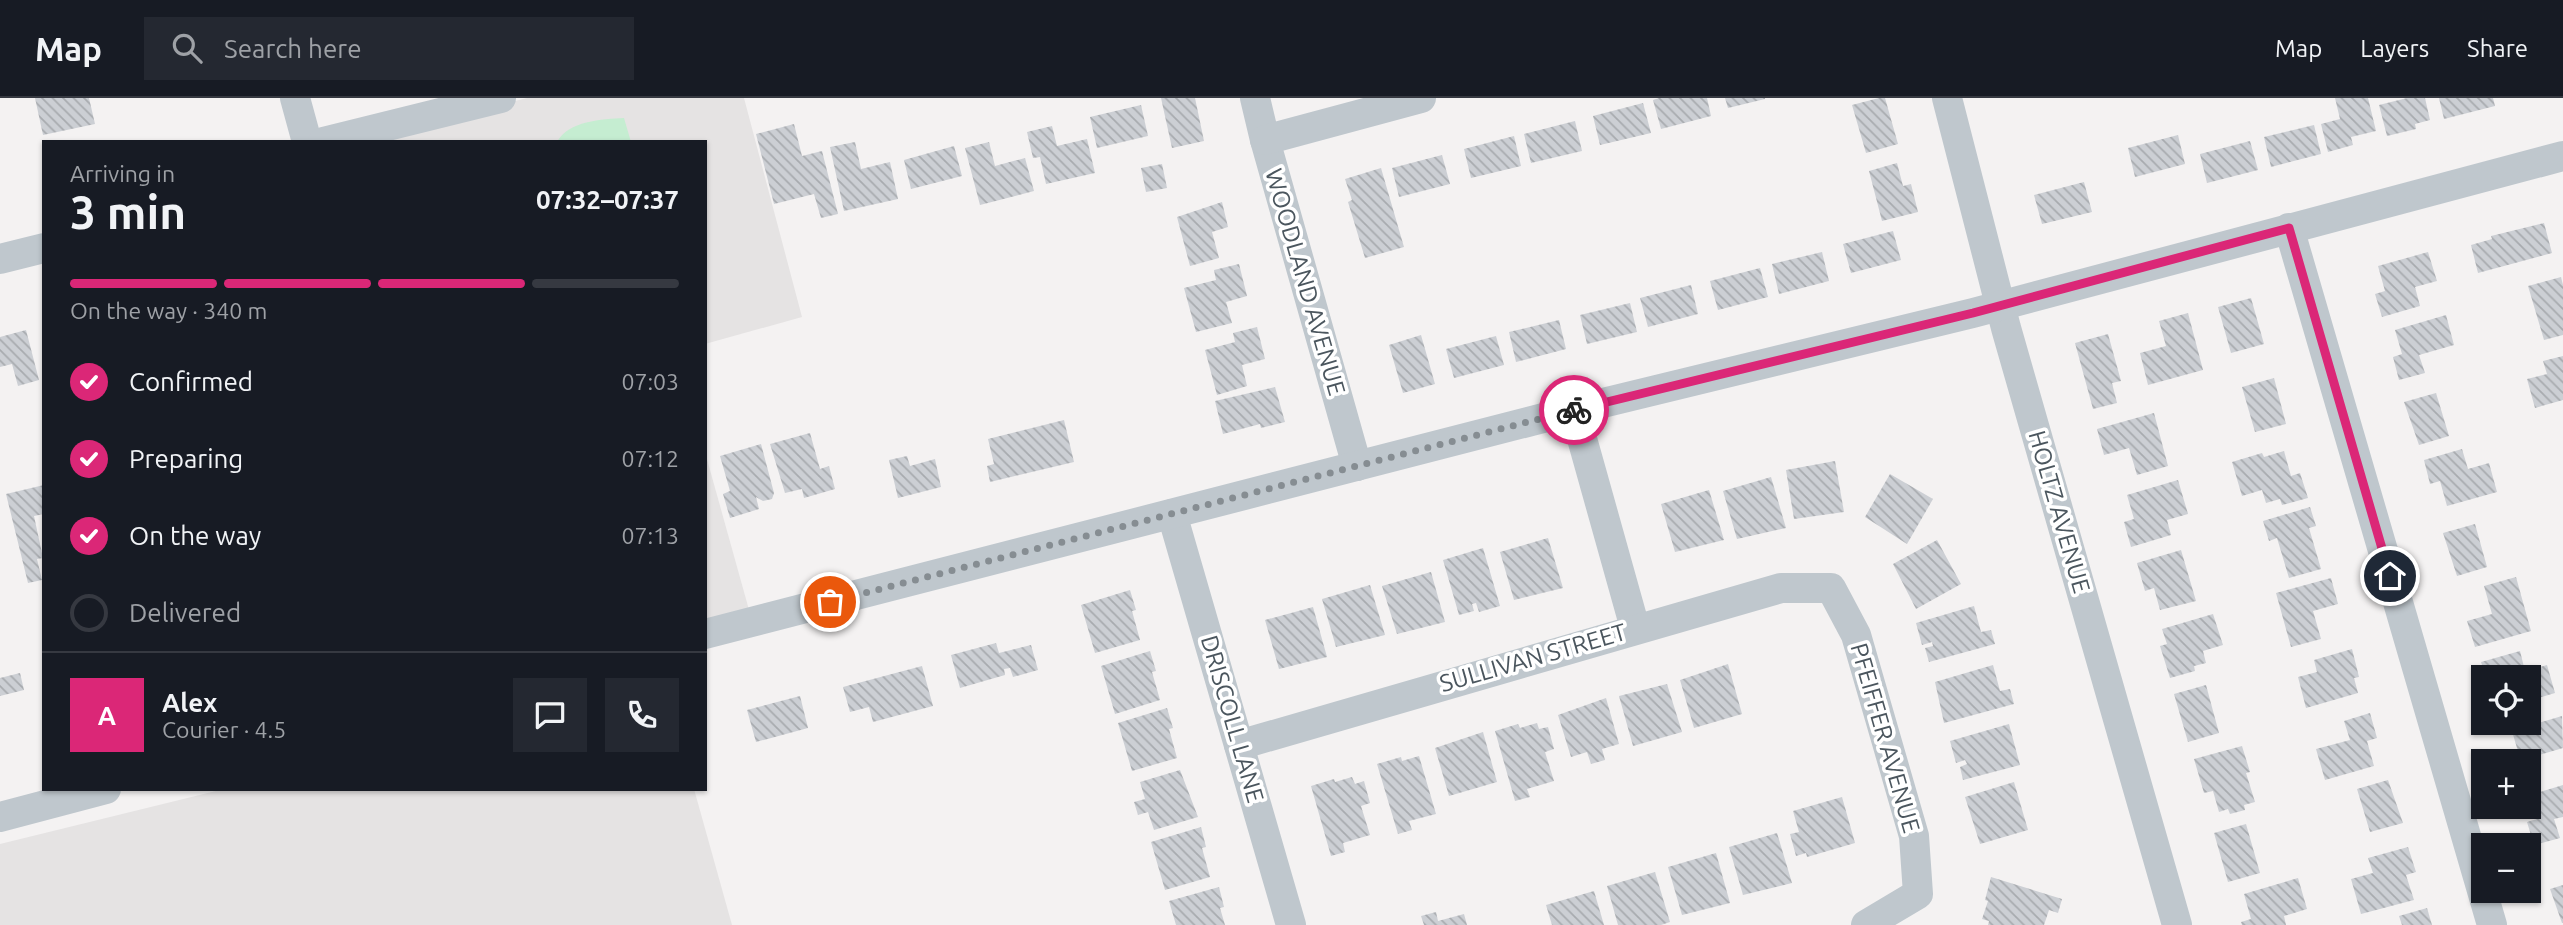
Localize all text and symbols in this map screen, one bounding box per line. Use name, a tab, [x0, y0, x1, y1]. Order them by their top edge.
search box	[144, 17, 634, 80]
icon: search	[168, 29, 206, 67]
text: Map	[35, 30, 102, 67]
text: Search here	[224, 34, 362, 63]
text: Map	[2275, 35, 2322, 62]
text: Layers	[2360, 35, 2429, 62]
text: Share	[2467, 35, 2528, 62]
text: Arriving in	[70, 161, 175, 186]
street label: WOODLAND AVENUE	[1260, 165, 1351, 398]
text: 07:32–07:37	[536, 185, 679, 214]
text: 3 min	[70, 186, 186, 238]
text: On the way · 340 m	[70, 298, 267, 323]
icon: check	[70, 363, 108, 401]
text: Confirmed	[129, 367, 253, 396]
text: 07:03	[621, 369, 679, 394]
courier	[1539, 375, 1609, 445]
icon: bike	[1555, 391, 1593, 429]
street label: HOLTZ AVENUE	[2023, 428, 2096, 596]
icon: check	[70, 440, 108, 478]
text: Preparing	[129, 444, 243, 473]
text: 07:12	[621, 446, 679, 471]
icon: check	[70, 517, 108, 555]
text: On the way	[129, 521, 261, 550]
text: 07:13	[621, 523, 679, 548]
pin	[2360, 546, 2420, 606]
icon: home	[2371, 557, 2409, 595]
pin	[800, 572, 860, 632]
icon: bag	[811, 583, 849, 621]
text: Delivered	[129, 598, 241, 627]
street label: SULLIVAN STREET	[1436, 618, 1629, 697]
street label: DRISCOLL LANE	[1196, 632, 1269, 806]
street label: PFEIFFER AVENUE	[1846, 640, 1925, 836]
map controls	[2471, 665, 2541, 903]
button: locate	[2471, 665, 2541, 735]
button: chat	[513, 678, 587, 752]
button: phone	[605, 678, 679, 752]
text: Alex	[162, 688, 217, 717]
text: A	[98, 701, 116, 730]
text: Courier · 4.5	[162, 717, 286, 742]
button: +	[2471, 749, 2541, 819]
button: −	[2471, 833, 2541, 903]

